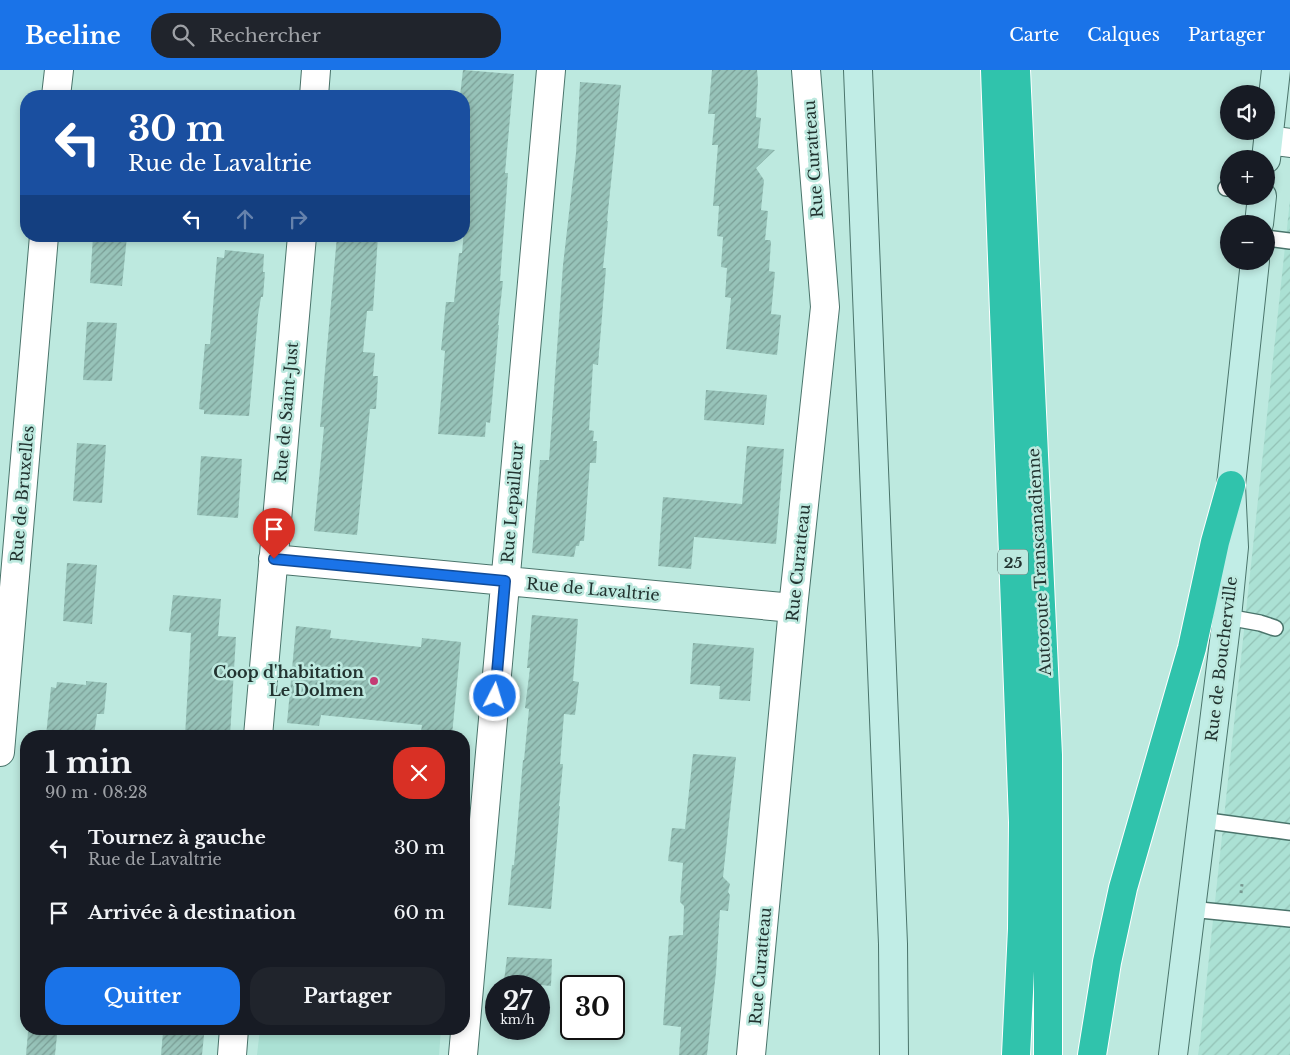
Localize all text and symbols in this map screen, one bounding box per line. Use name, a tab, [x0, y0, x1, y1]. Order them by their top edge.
search box	[151, 13, 501, 58]
text: Beeline	[25, 21, 121, 50]
icon: search	[169, 21, 197, 49]
text: Rechercher	[209, 24, 321, 47]
text: Carte	[1009, 24, 1059, 46]
text: Calques	[1087, 24, 1160, 46]
text: Partager	[1188, 24, 1265, 46]
map controls	[1220, 85, 1275, 270]
button: sound	[1220, 85, 1275, 140]
street label: Rue Curatteau	[799, 99, 827, 219]
text: 30 m	[128, 107, 225, 150]
icon: left	[45, 110, 110, 175]
text: Rue de Lavaltrie	[128, 150, 312, 177]
button: +	[1220, 150, 1275, 205]
icon: left	[178, 205, 206, 233]
icon: ahead	[231, 205, 259, 233]
icon: right	[284, 205, 312, 233]
button: −	[1220, 215, 1275, 270]
street label: Rue de Saint-Just	[270, 341, 302, 483]
street label: Rue de Bruxelles	[6, 425, 38, 563]
street label: Rue Lepailleur	[497, 441, 527, 564]
street label: Autoroute Transcanadienne	[1023, 448, 1055, 677]
street label: Rue Curatteau	[782, 503, 814, 623]
pin	[253, 508, 295, 559]
icon: arrive	[260, 515, 288, 543]
road number: 25	[998, 550, 1028, 574]
street label: Rue de Lavaltrie	[525, 573, 661, 605]
street label: Rue de Boucherville	[1201, 575, 1241, 743]
place label: Coop d'habitation Le Dolmen	[213, 662, 364, 700]
position arrow	[468, 669, 520, 721]
marker: Coop d'habitation Le Dolmen	[368, 675, 380, 687]
text: 1 min	[45, 744, 132, 781]
button: close	[393, 747, 445, 799]
text: 90 m · 08:28	[45, 782, 147, 802]
text: Tournez à gauche	[88, 826, 266, 849]
icon: left	[45, 834, 73, 862]
text: 30 m	[394, 836, 445, 859]
text: Rue de Lavaltrie	[88, 849, 222, 869]
icon: arrive	[45, 899, 73, 927]
text: Arrivée à destination	[88, 901, 296, 924]
text: 60 m	[393, 901, 445, 924]
street label: Rue Curatteau	[745, 906, 775, 1026]
button: Quitter	[45, 967, 240, 1025]
button: Partager	[250, 967, 445, 1025]
speed limit sign: 30	[560, 975, 625, 1040]
text: 27	[503, 986, 532, 1017]
text: km/h	[500, 1012, 535, 1027]

